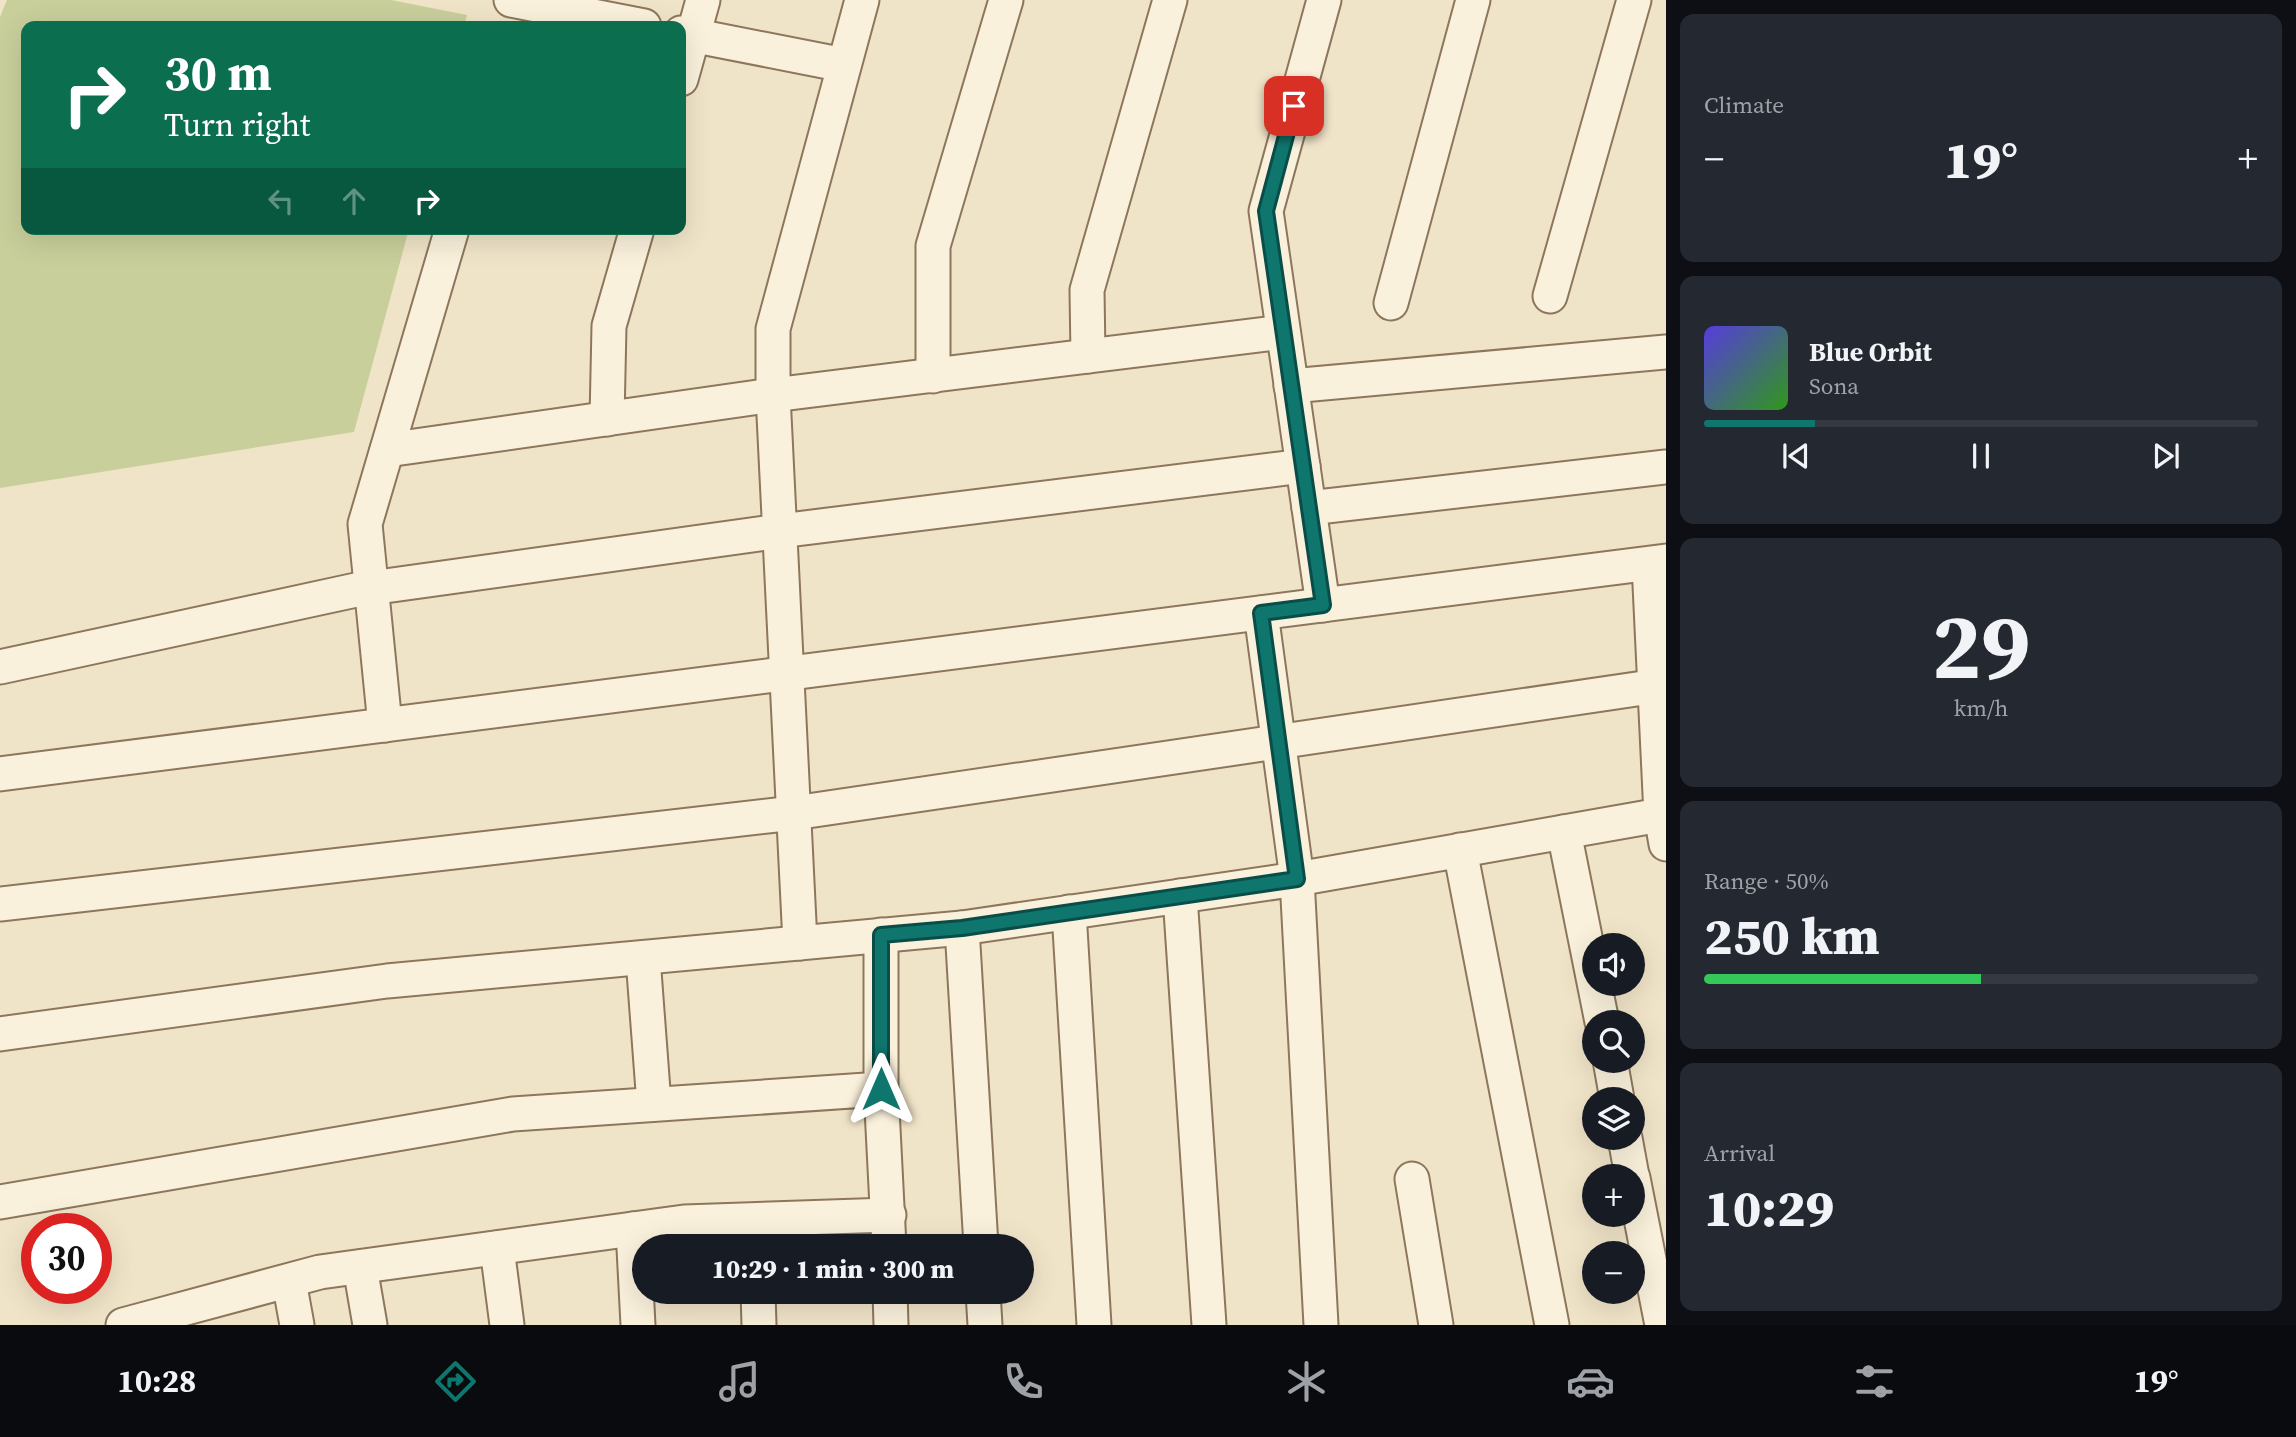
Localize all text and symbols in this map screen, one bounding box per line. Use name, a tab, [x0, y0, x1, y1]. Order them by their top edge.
text: 30 m	[164, 39, 272, 106]
icon: right	[49, 49, 140, 140]
pin	[1264, 76, 1324, 136]
icon: arrive	[1275, 87, 1313, 125]
text: Climate	[1704, 89, 1784, 121]
text: Turn right	[164, 103, 310, 147]
text: 19°	[1944, 124, 2018, 195]
text: −	[1704, 133, 1724, 185]
text: +	[2238, 133, 2258, 185]
icon: left	[262, 182, 300, 220]
icon: ahead	[335, 182, 373, 220]
icon: right	[408, 182, 446, 220]
text: Blue Orbit	[1809, 334, 1932, 370]
text: Sona	[1809, 370, 1859, 402]
icon: previous	[1777, 437, 1815, 475]
icon: pause	[1962, 437, 2000, 475]
icon: next	[2147, 437, 2185, 475]
text: 29	[1932, 584, 2030, 708]
text: km/h	[1954, 692, 2008, 724]
text: Range · 50%	[1704, 865, 1829, 897]
text: 250 km	[1704, 900, 1880, 971]
map controls	[1582, 933, 1645, 1304]
button: sound	[1582, 933, 1645, 996]
button: search	[1582, 1010, 1645, 1073]
position arrow	[844, 1052, 918, 1126]
button: layers	[1582, 1087, 1645, 1150]
text: Arrival	[1704, 1137, 1775, 1169]
button: +	[1582, 1164, 1645, 1227]
text: 10:29	[1704, 1172, 1834, 1243]
speed limit sign: 30	[21, 1213, 112, 1304]
button: −	[1582, 1241, 1645, 1304]
text: 10:29 · 1 min · 300 m	[712, 1251, 954, 1287]
icon: directions	[431, 1357, 480, 1406]
icon: music	[715, 1357, 764, 1406]
icon: phone	[999, 1357, 1048, 1406]
icon: climate	[1282, 1357, 1331, 1406]
icon: car	[1566, 1357, 1615, 1406]
icon: filters	[1850, 1357, 1899, 1406]
text: 10:28	[117, 1359, 196, 1403]
text: 19°	[2133, 1359, 2179, 1403]

